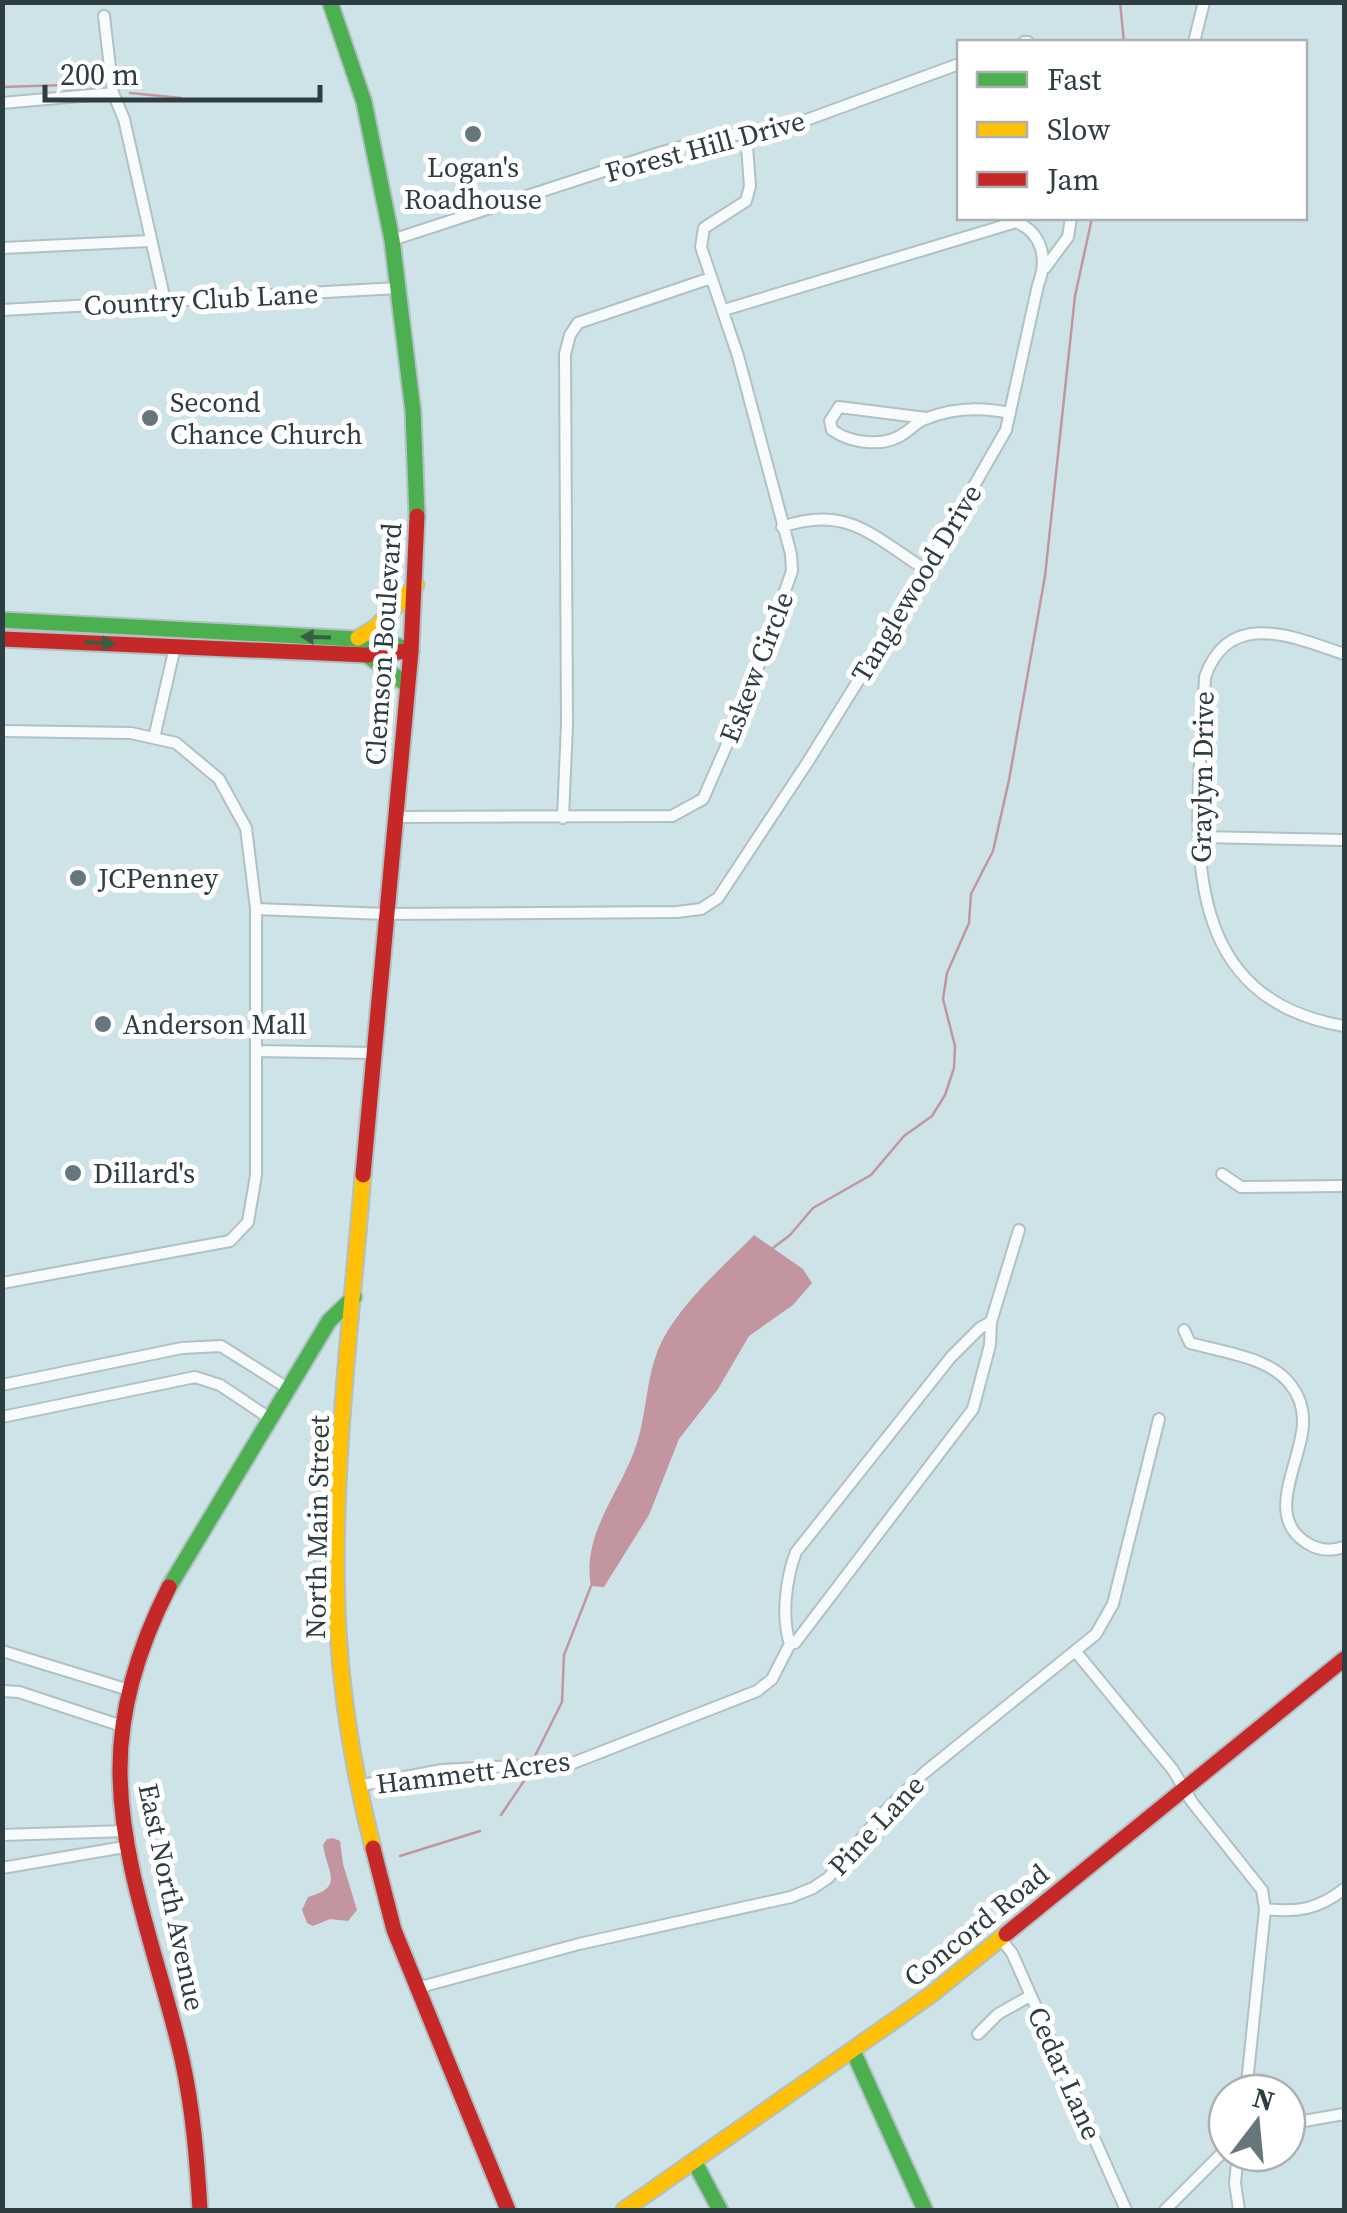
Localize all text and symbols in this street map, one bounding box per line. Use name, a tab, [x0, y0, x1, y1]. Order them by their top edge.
scale bar	[45, 40, 320, 102]
legend	[957, 40, 1307, 220]
text: 200 m	[60, 54, 139, 95]
text: Fast	[1047, 59, 1101, 100]
street label: Forest Hill Drive	[601, 101, 809, 191]
text: Slow	[1047, 109, 1110, 150]
marker: Logan's Roadhouse	[462, 123, 484, 145]
place label: Logan's Roadhouse	[404, 148, 542, 218]
text: Jam	[1046, 159, 1100, 200]
street label: Country Club Lane	[83, 274, 319, 324]
place label: Second Chance Church	[170, 383, 362, 453]
marker: Second Chance Church	[139, 407, 161, 429]
street label: Tanglewood Drive	[842, 477, 990, 689]
street label: Clemson Boulevard	[356, 521, 410, 767]
street label: Eskew Circle	[710, 586, 802, 748]
one-way arrow	[299, 629, 331, 645]
one-way arrow	[84, 635, 116, 651]
street label: Graylyn Drive	[1182, 691, 1222, 863]
place label: JCPenney	[97, 859, 219, 897]
marker: JCPenney	[67, 867, 89, 889]
place label: Anderson Mall	[123, 1005, 307, 1043]
marker: Anderson Mall	[92, 1013, 114, 1035]
place label: Dillard's	[93, 1154, 195, 1192]
marker: Dillard's	[62, 1162, 84, 1184]
street label: North Main Street	[296, 1414, 338, 1639]
street label: Hammett Acres	[374, 1741, 572, 1803]
street label: Pine Lane	[820, 1766, 932, 1884]
street label: East North Avenue	[129, 1780, 215, 2014]
street label: Concord Road	[895, 1855, 1057, 1995]
street label: Cedar Lane	[1019, 2000, 1111, 2146]
north arrow	[1207, 2073, 1307, 2173]
text: N	[1249, 2078, 1279, 2120]

